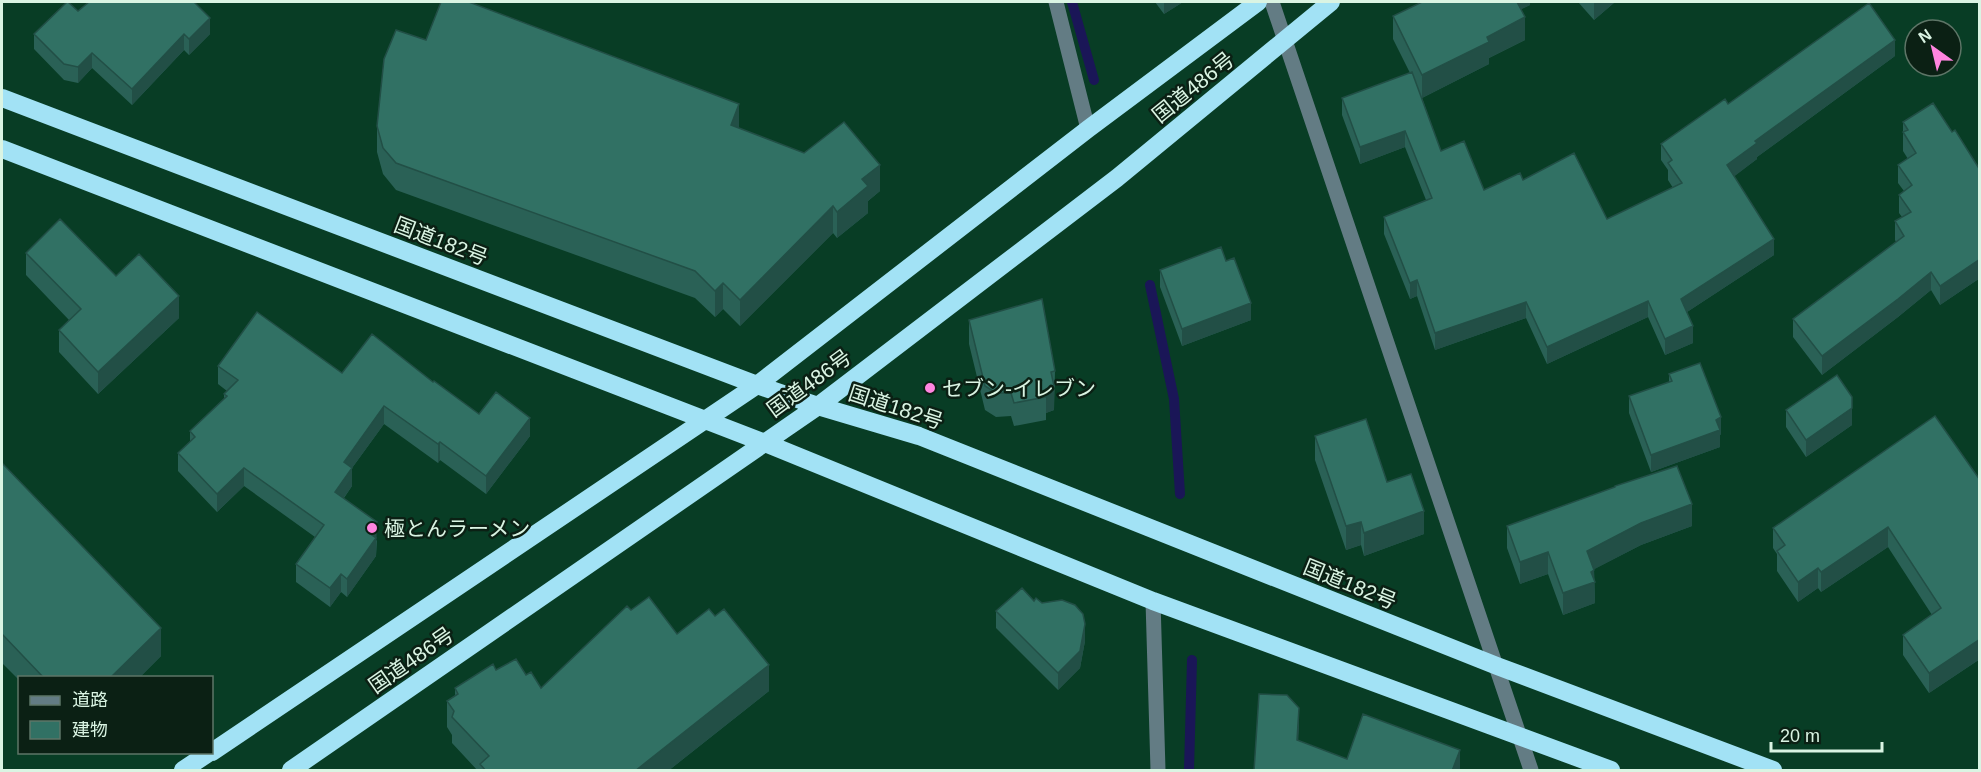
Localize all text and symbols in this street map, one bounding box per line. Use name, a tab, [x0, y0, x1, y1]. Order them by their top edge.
north arrow	[1903, 18, 1963, 78]
text: N	[1915, 26, 1934, 46]
street label: 国道486号	[1148, 47, 1238, 127]
street label: 国道182号	[391, 213, 491, 269]
street label: 国道486号	[763, 345, 855, 421]
place label: セブン-イレブン	[942, 377, 1096, 400]
street label: 国道182号	[846, 381, 946, 433]
marker: セブン-イレブン	[923, 381, 937, 395]
place label: 極とんラーメン	[384, 517, 530, 540]
marker: 極とんラーメン	[365, 521, 379, 535]
street label: 国道182号	[1300, 555, 1400, 613]
street label: 国道486号	[364, 622, 458, 698]
legend	[18, 676, 213, 754]
text: 道路	[72, 690, 108, 710]
scale bar	[1771, 715, 1882, 753]
text: 建物	[72, 720, 108, 740]
text: 20 m	[1780, 726, 1820, 746]

